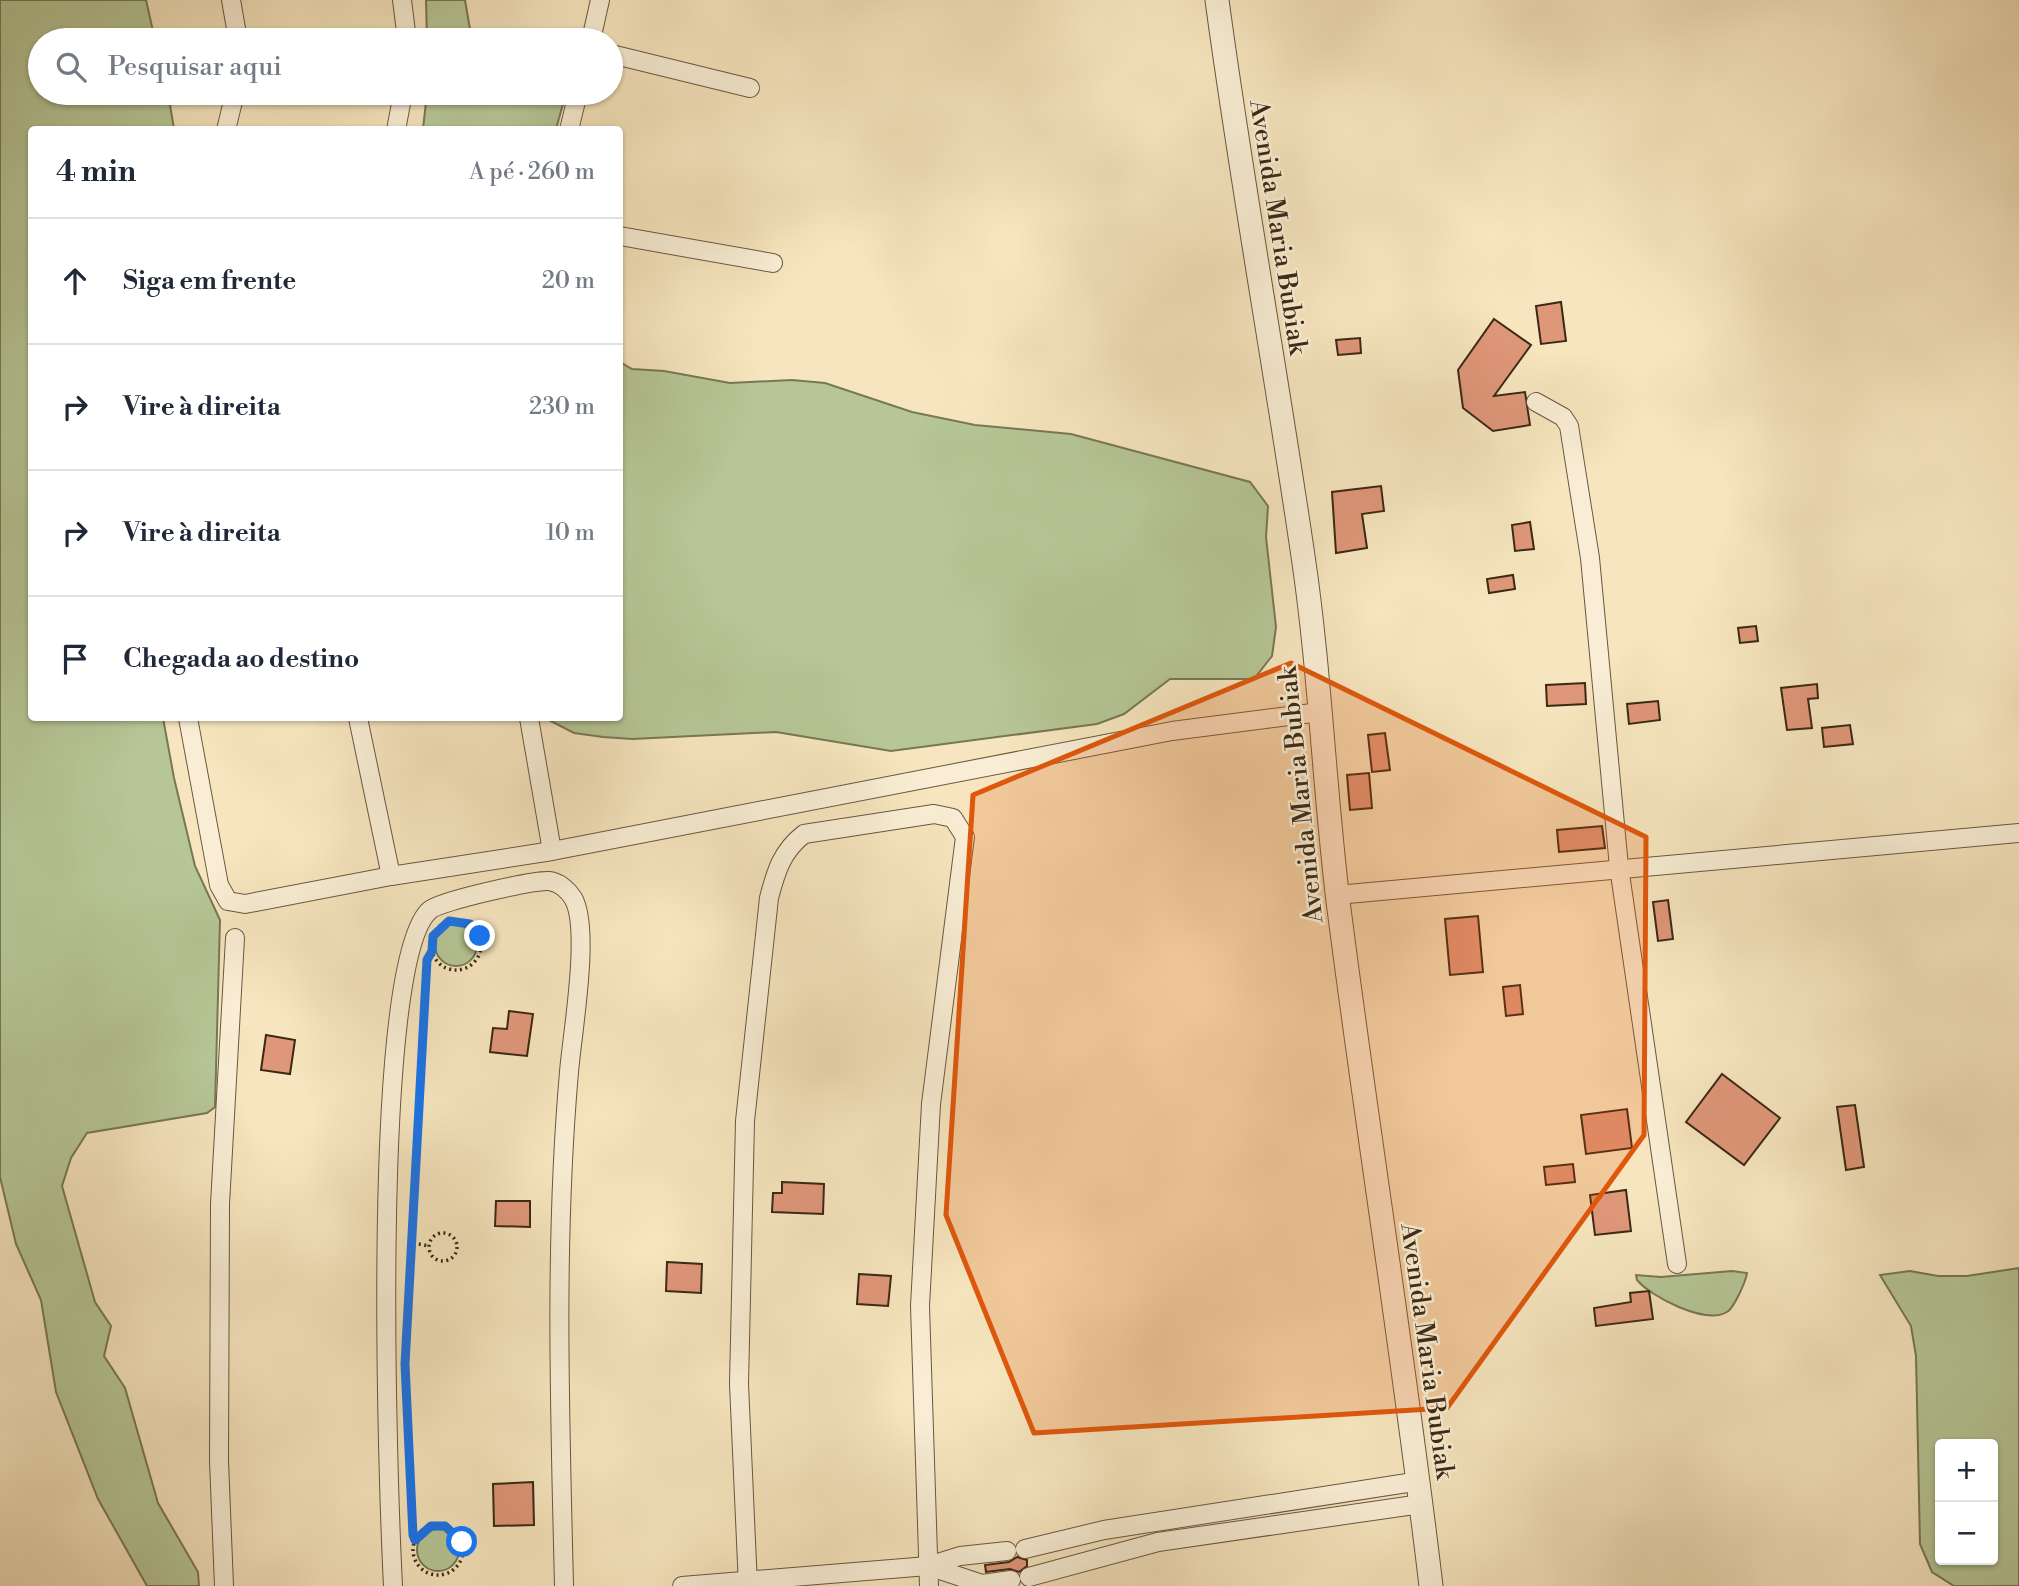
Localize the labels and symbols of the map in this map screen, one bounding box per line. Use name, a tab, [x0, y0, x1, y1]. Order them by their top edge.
street label: Avenida Maria Bubiak	[1242, 96, 1314, 358]
street label: Avenida Maria Bubiak	[1271, 664, 1330, 926]
route end	[464, 920, 495, 951]
street label: Avenida Maria Bubiak	[1393, 1220, 1461, 1482]
route start	[446, 1526, 477, 1557]

